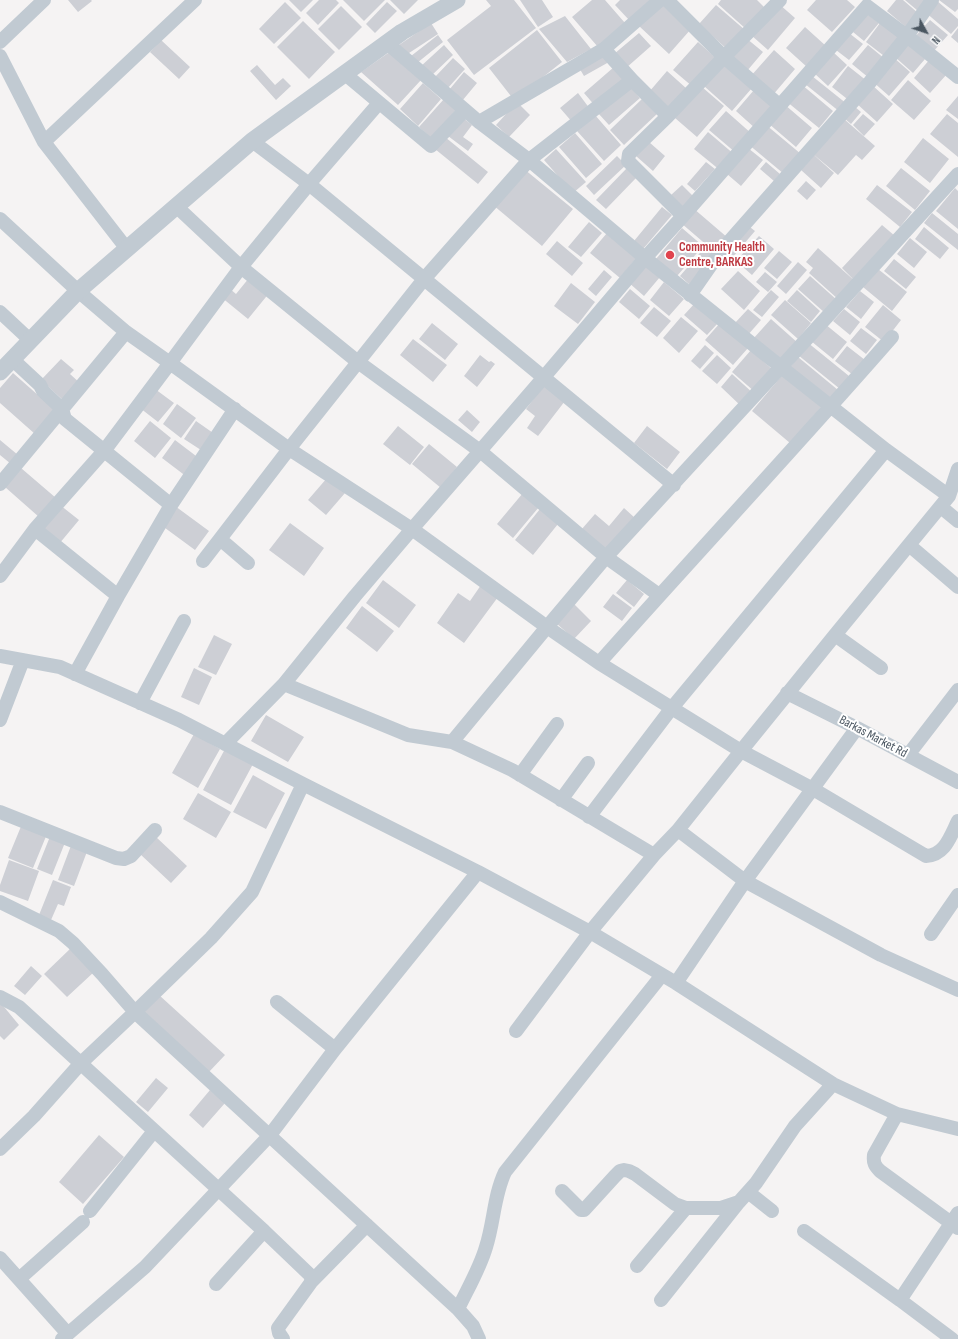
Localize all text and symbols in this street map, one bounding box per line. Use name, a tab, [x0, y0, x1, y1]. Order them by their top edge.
north arrow	[906, 12, 946, 52]
text: N	[929, 34, 942, 46]
place label: Community Health Centre, BARKAS	[679, 240, 765, 271]
marker: Community Health Centre, BARKAS	[664, 249, 676, 261]
street label: Barkas Market Rd	[836, 713, 910, 761]

